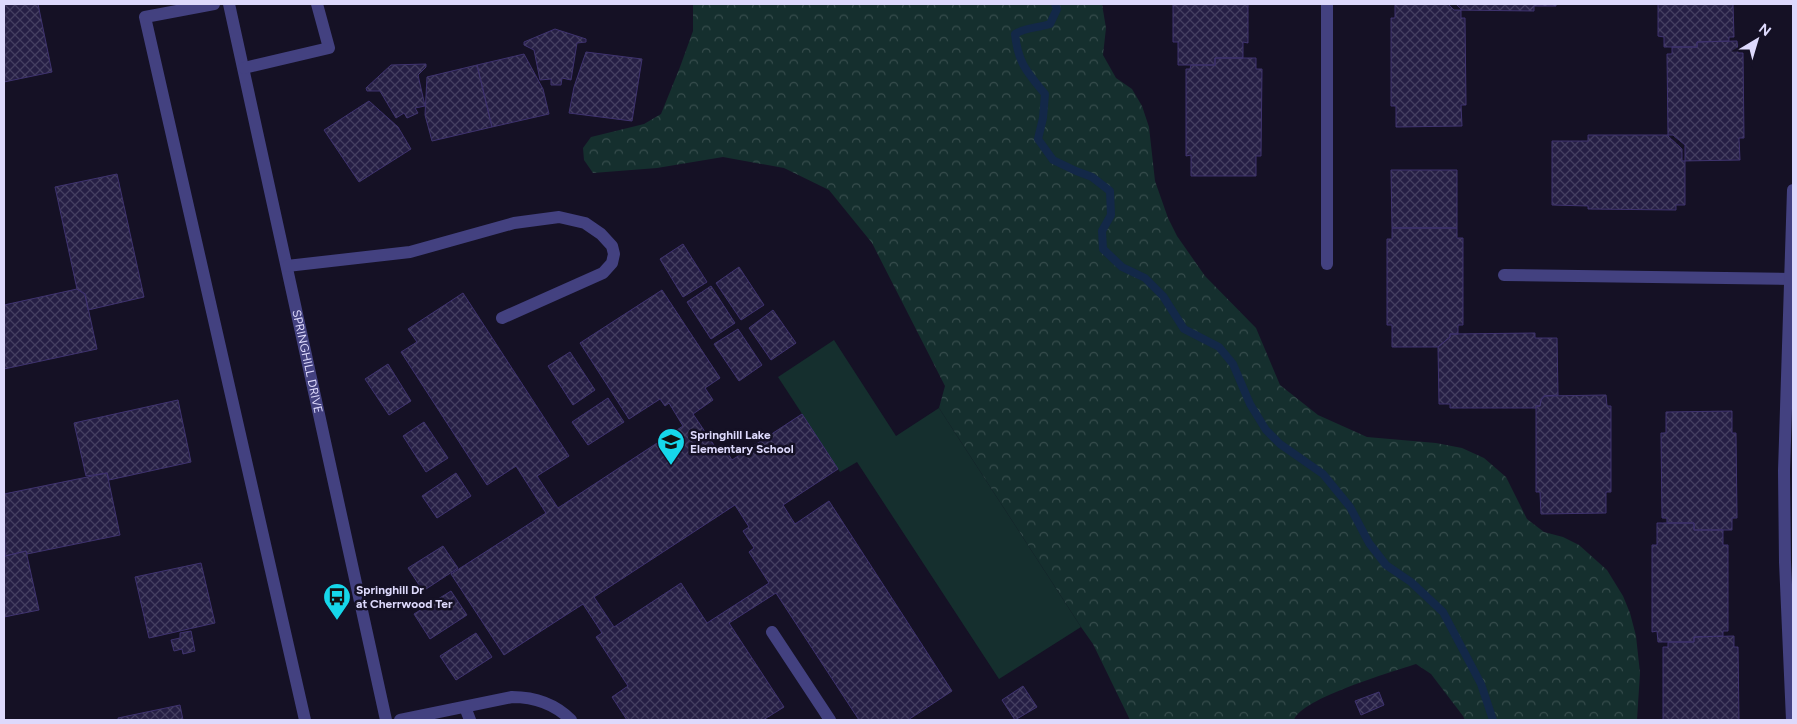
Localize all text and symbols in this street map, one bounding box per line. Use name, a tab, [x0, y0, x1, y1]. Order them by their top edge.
north arrow	[1732, 15, 1782, 65]
text: N	[1755, 20, 1774, 40]
street label: SPRINGHILL DRIVE	[289, 308, 326, 415]
school or university icon: Springhill Lake Elementary School	[656, 427, 686, 466]
place label: Springhill Lake Elementary School	[690, 428, 794, 456]
bus stop icon: Springhill Dr at Cherrwood Ter	[322, 582, 352, 621]
place label: Springhill Dr at Cherrwood Ter	[356, 583, 453, 611]

